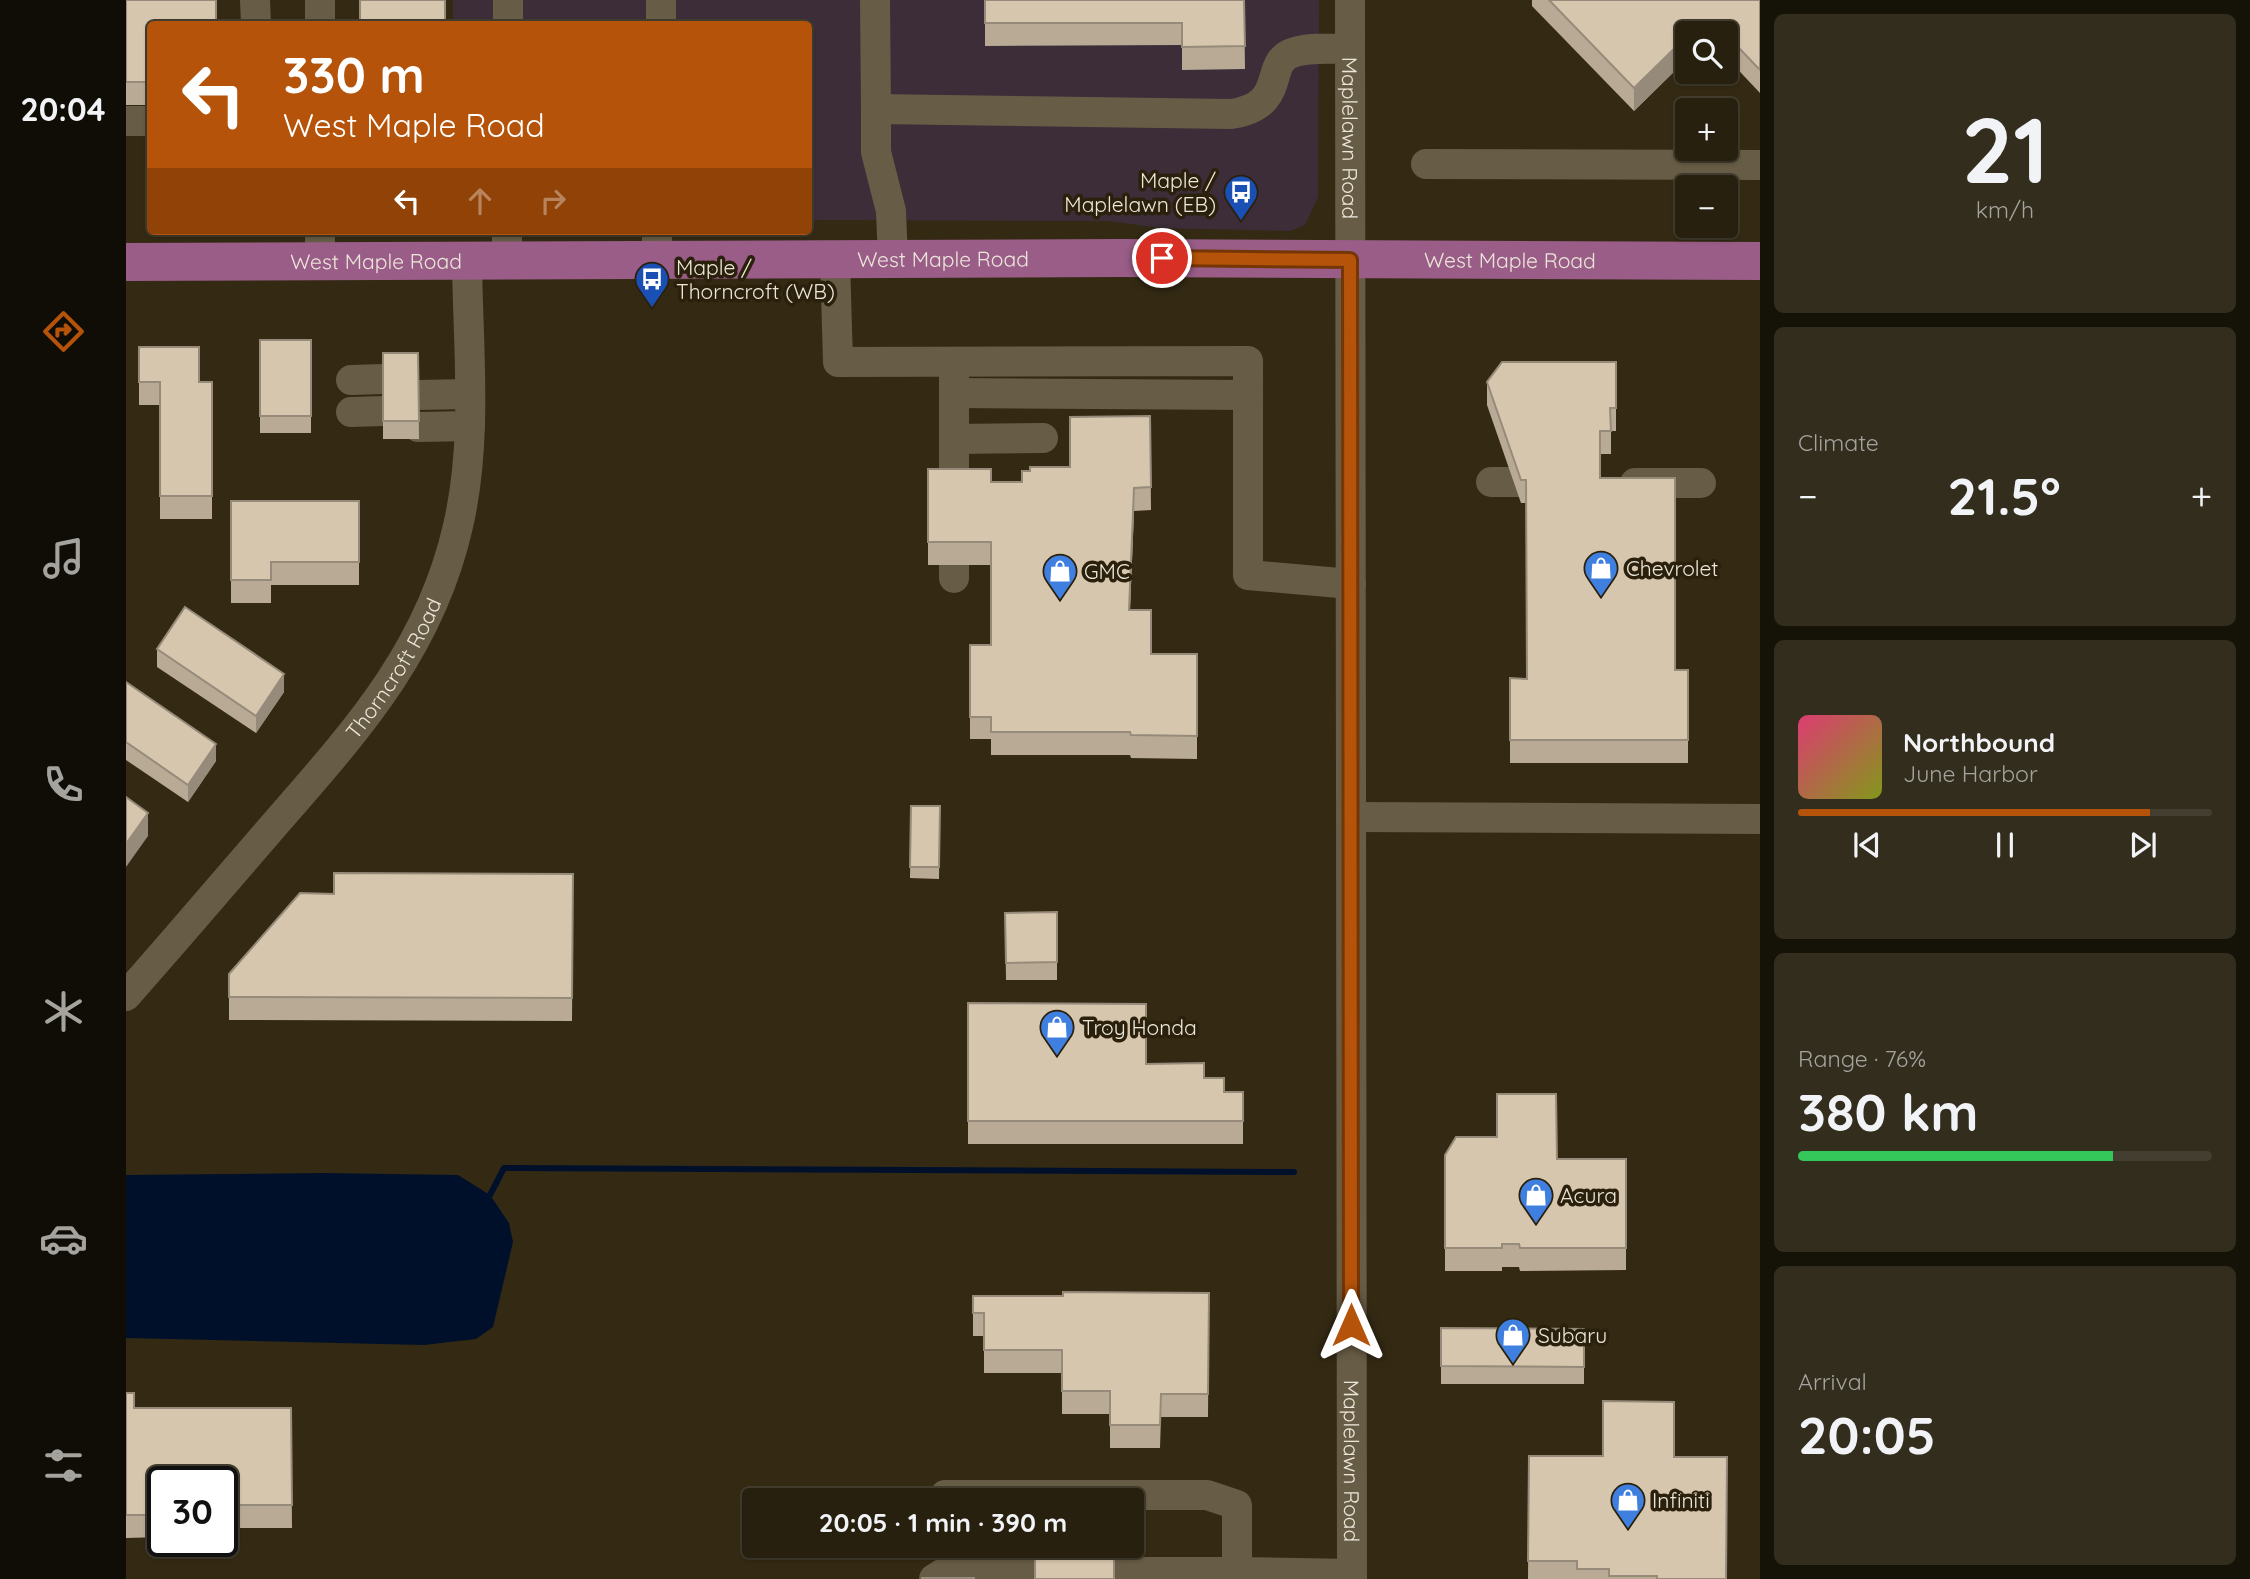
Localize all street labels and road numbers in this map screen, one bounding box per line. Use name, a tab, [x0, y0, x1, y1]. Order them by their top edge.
street label: Maplelawn Road	[1337, 57, 1363, 219]
street label: West Maple Road	[857, 245, 1029, 272]
street label: West Maple Road	[1424, 246, 1596, 273]
street label: West Maple Road	[290, 248, 462, 274]
street label: Thorncroft Road	[340, 594, 447, 744]
street label: Maplelawn Road	[1339, 1380, 1365, 1542]

